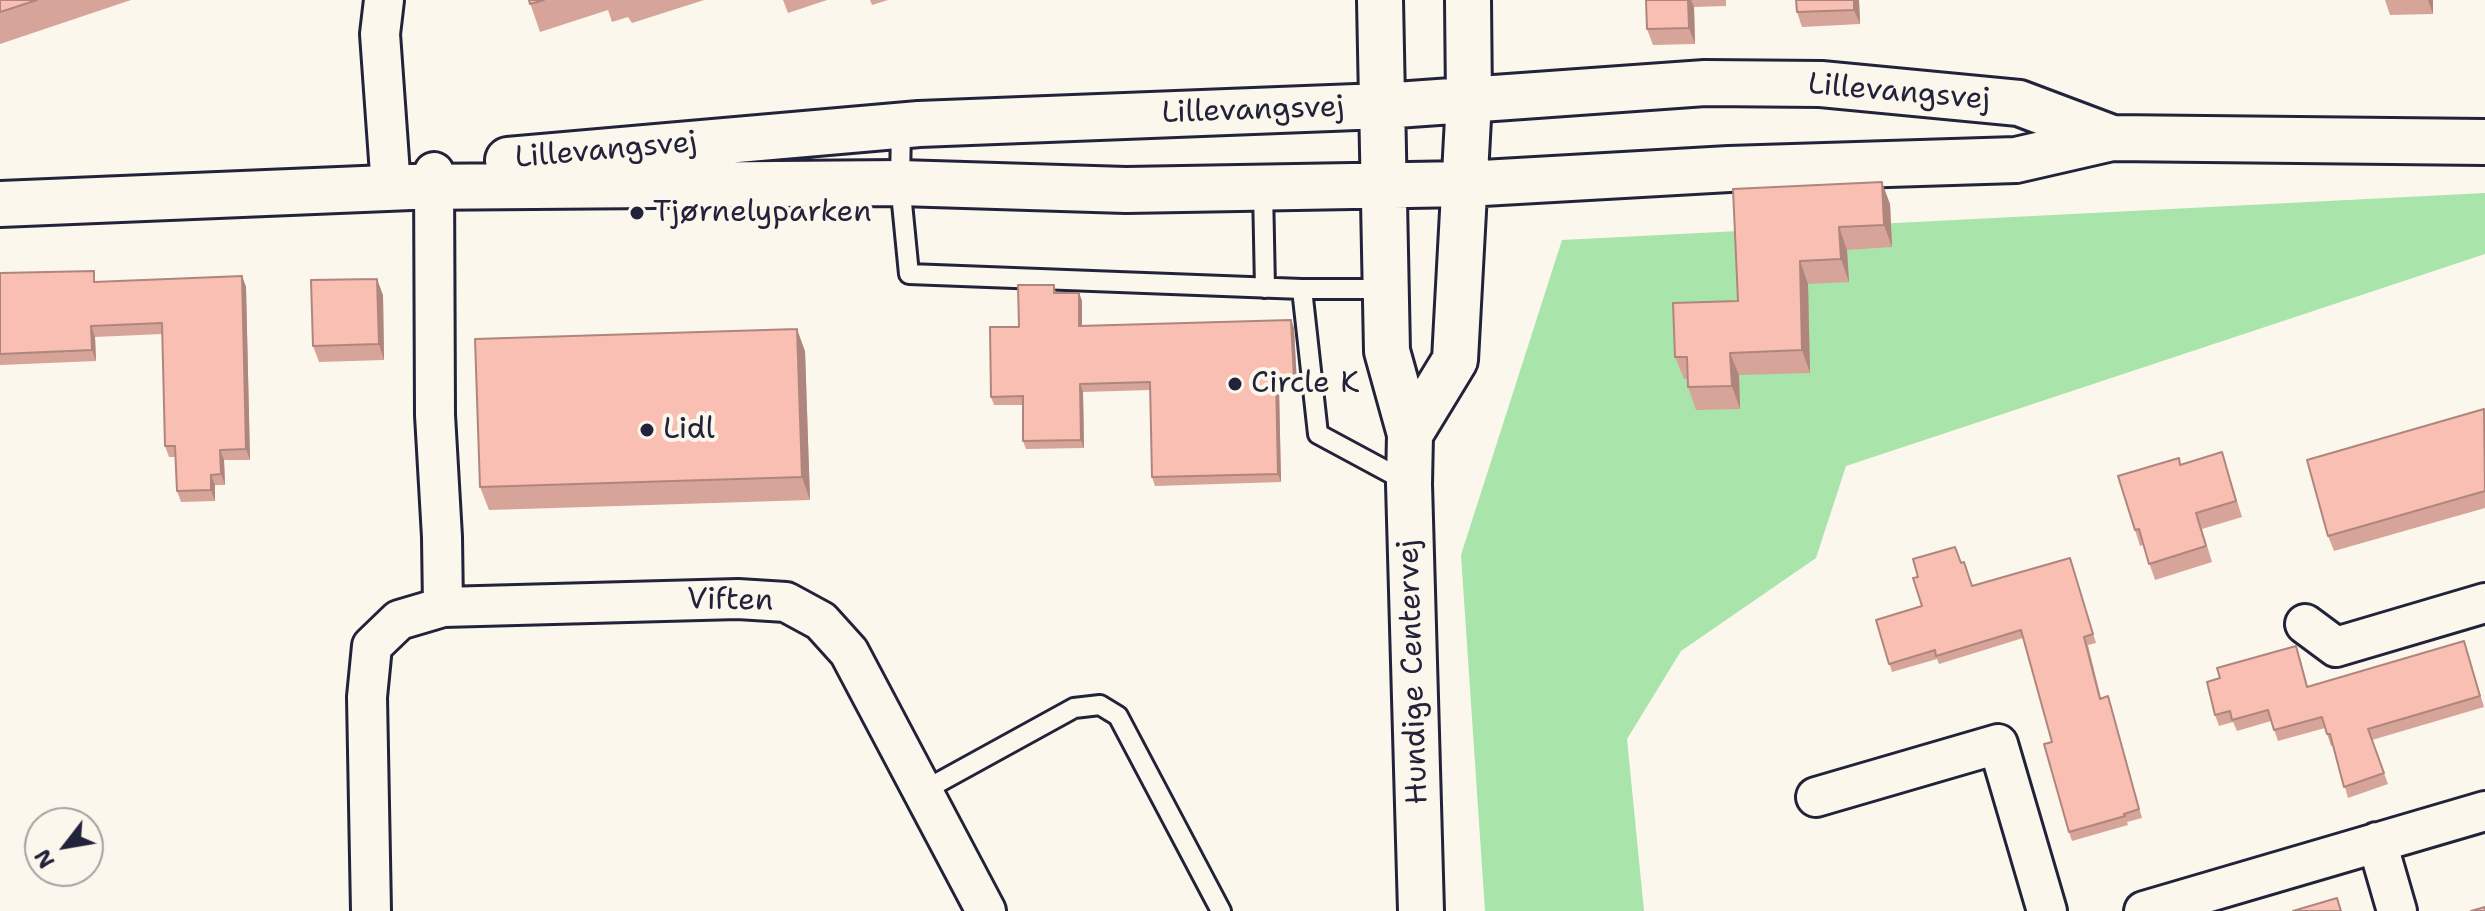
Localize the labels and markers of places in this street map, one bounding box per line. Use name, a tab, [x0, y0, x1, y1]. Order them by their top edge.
place label: Tjørnelyparken	[653, 195, 872, 231]
marker: Tjørnelyparken	[628, 204, 646, 222]
place label: Circle K	[1251, 366, 1360, 402]
marker: Circle K	[1226, 375, 1244, 393]
place label: Lidl	[663, 412, 715, 448]
marker: Lidl	[638, 421, 656, 439]

